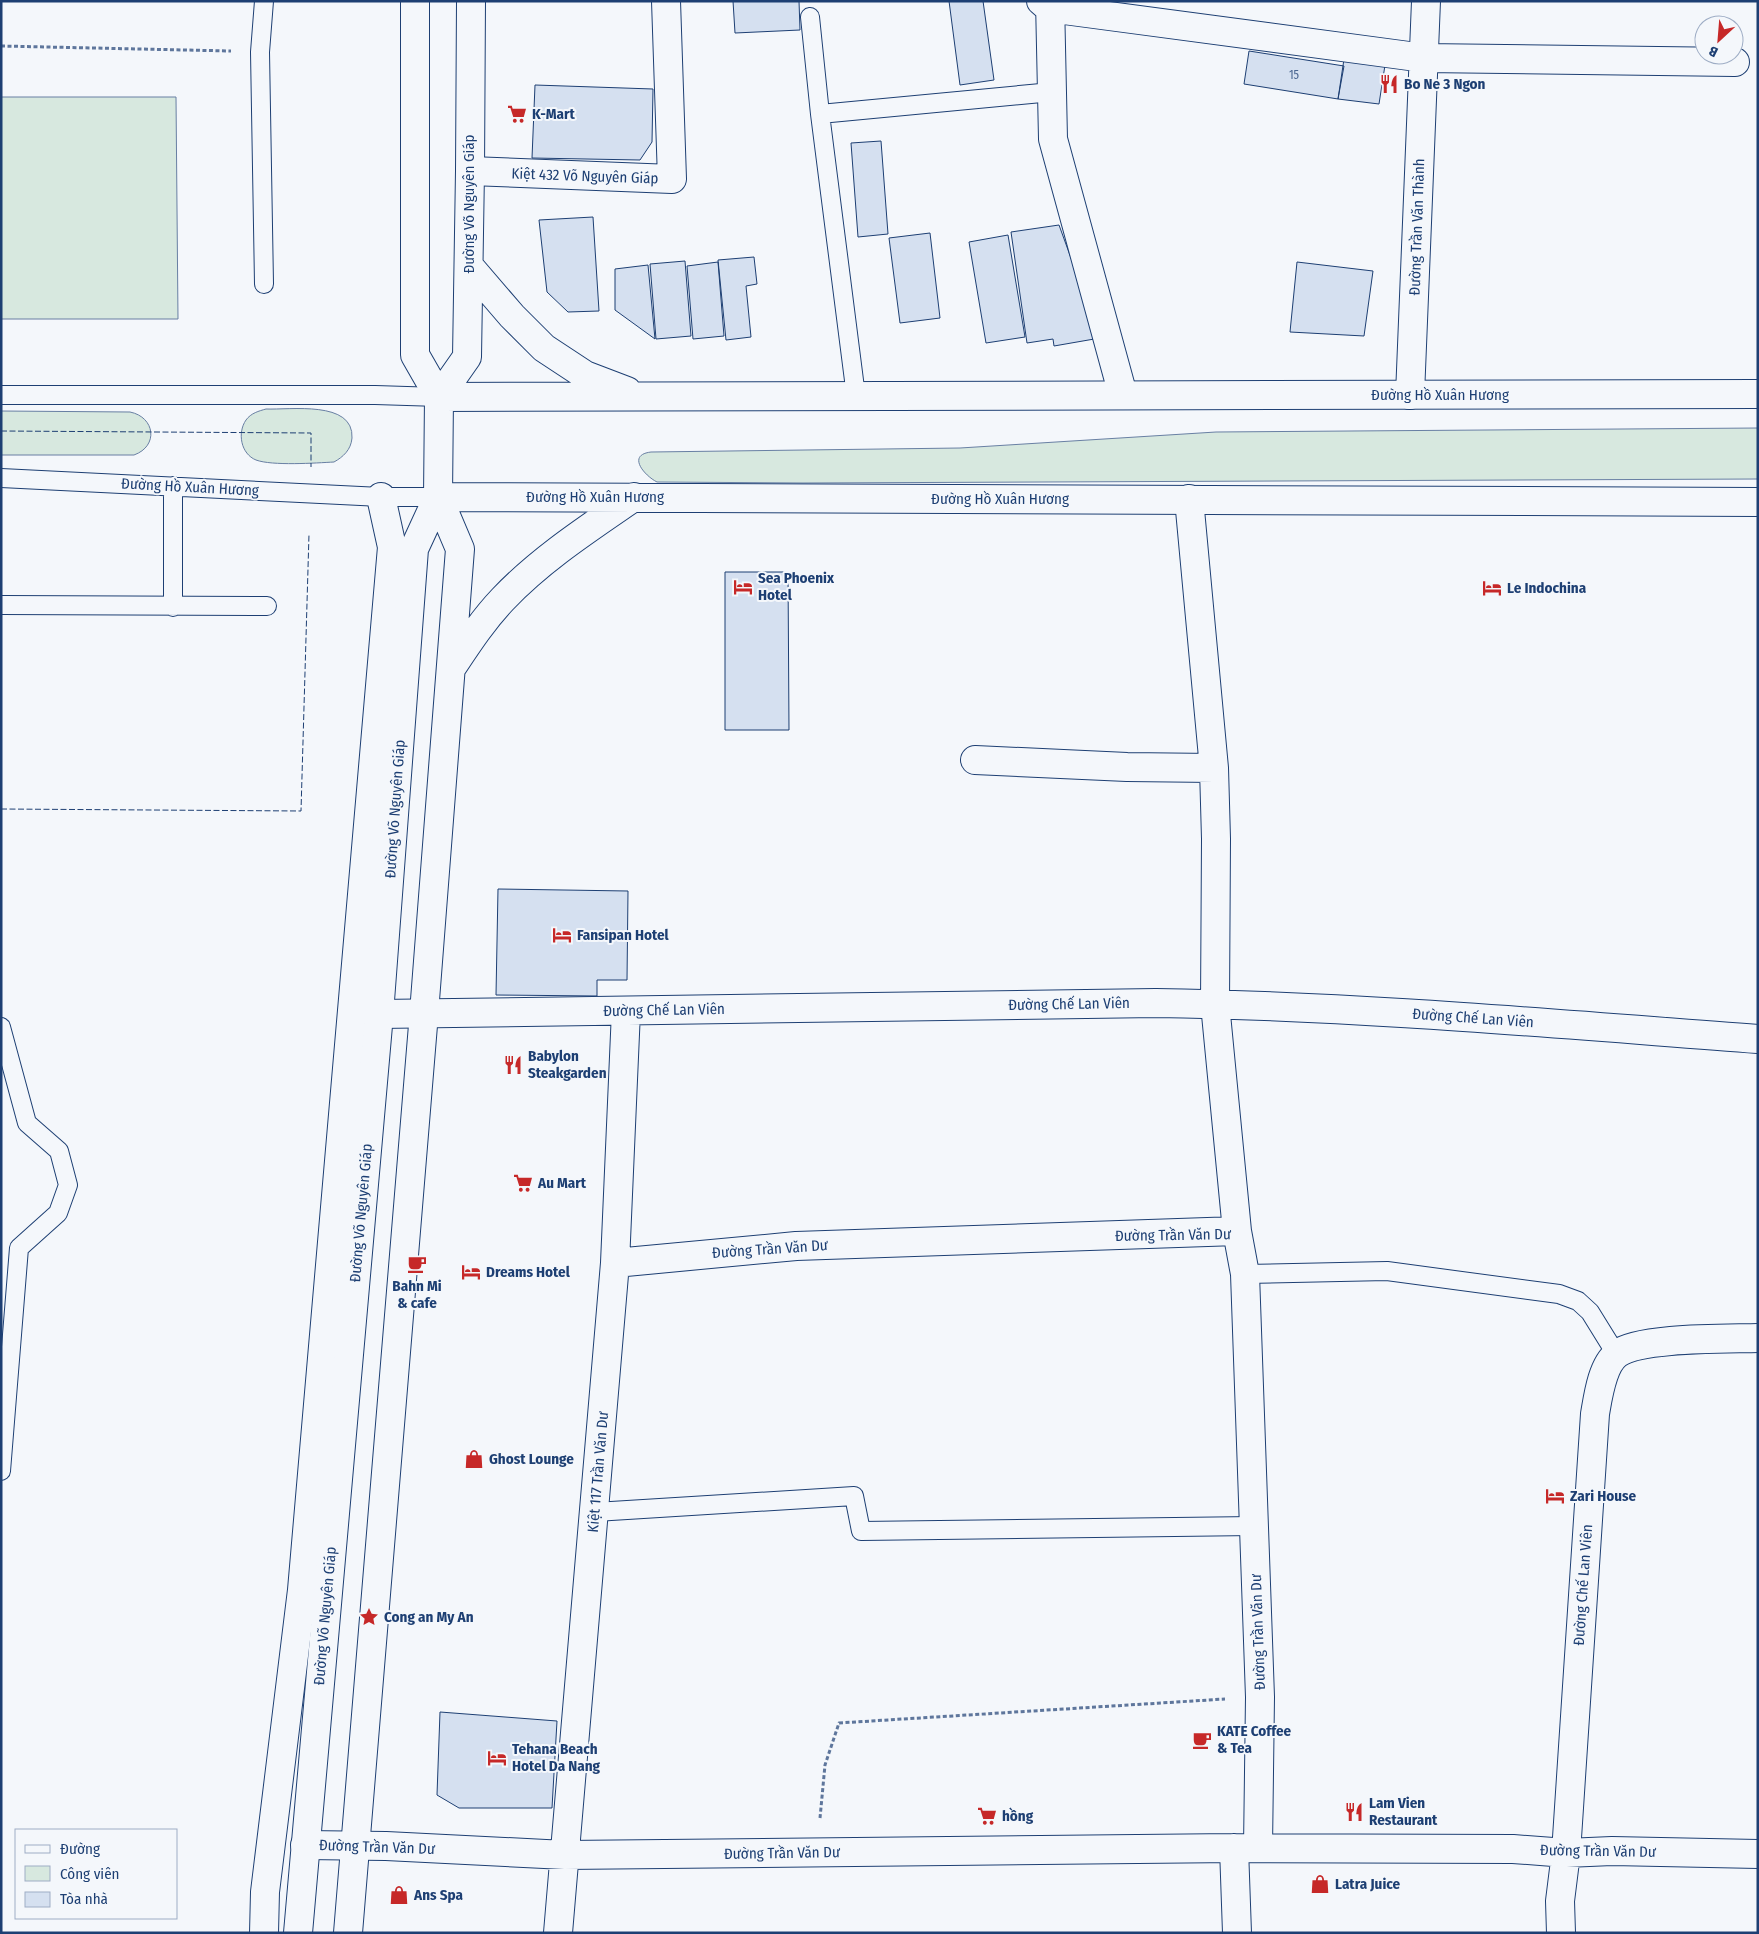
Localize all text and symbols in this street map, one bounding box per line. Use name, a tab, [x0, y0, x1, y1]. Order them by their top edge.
north arrow	[1694, 15, 1744, 65]
text: B	[1706, 42, 1721, 61]
house number: 15	[1289, 68, 1300, 82]
restaurant icon: Bo Ne 3 Ngon	[1378, 73, 1400, 95]
place label: Bo Ne 3 Ngon	[1404, 75, 1486, 93]
supermarket icon: K-Mart	[506, 103, 528, 125]
place label: K-Mart	[532, 105, 576, 123]
street label: Đường Võ Nguyên Giáp	[460, 134, 478, 274]
street label: Đường Trần Văn Thành	[1406, 158, 1428, 296]
street label: Kiệt 432 Võ Nguyên Giáp	[511, 164, 659, 188]
street label: Đường Hồ Xuân Hương	[1371, 386, 1509, 404]
street label: Đường Hồ Xuân Hương	[121, 474, 259, 500]
street label: Đường Hồ Xuân Hương	[526, 488, 664, 506]
street label: Đường Hồ Xuân Hương	[931, 490, 1069, 508]
place label: Sea Phoenix Hotel	[758, 569, 835, 604]
hotel icon: Sea Phoenix Hotel	[732, 576, 754, 598]
hotel icon: Le Indochina	[1481, 577, 1503, 599]
place label: Le Indochina	[1507, 579, 1587, 597]
street label: Đường Võ Nguyên Giáp	[381, 739, 409, 879]
hotel icon: Fansipan Hotel	[551, 924, 573, 946]
place label: Fansipan Hotel	[577, 926, 670, 944]
street label: Đường Chế Lan Viên	[1008, 994, 1130, 1014]
street label: Đường Chế Lan Viên	[603, 1000, 725, 1020]
street label: Đường Chế Lan Viên	[1412, 1005, 1534, 1031]
place label: Babylon Steakgarden	[528, 1047, 607, 1082]
restaurant icon: Babylon Steakgarden	[502, 1054, 524, 1076]
street label: Đường Võ Nguyên Giáp	[346, 1143, 376, 1283]
supermarket icon: Au Mart	[512, 1172, 534, 1194]
place label: Au Mart	[537, 1174, 587, 1192]
street label: Đường Trần Văn Dư	[1115, 1225, 1232, 1245]
street label: Đường Trần Văn Dư	[711, 1236, 829, 1262]
cafe icon: Bahn Mi & cafe	[406, 1253, 428, 1275]
hotel icon: Dreams Hotel	[460, 1261, 482, 1283]
place label: Dreams Hotel	[486, 1263, 571, 1281]
place label: Bahn Mi & cafe	[392, 1277, 442, 1312]
street label: Kiệt 117 Trần Văn Dư	[584, 1410, 612, 1533]
shop icon: Ghost Lounge	[463, 1448, 485, 1470]
place label: Ghost Lounge	[489, 1450, 574, 1468]
hotel icon: Zari House	[1544, 1485, 1566, 1507]
place label: Zari House	[1570, 1487, 1637, 1505]
street label: Đường Chế Lan Viên	[1570, 1524, 1596, 1646]
street label: Đường Võ Nguyên Giáp	[310, 1546, 340, 1686]
street label: Đường Trần Văn Dư	[1247, 1573, 1269, 1690]
place icon: Cong an My An	[358, 1606, 380, 1628]
place label: Cong an My An	[384, 1608, 474, 1626]
place label: KATE Coffee & Tea	[1217, 1722, 1292, 1757]
cafe icon: KATE Coffee & Tea	[1191, 1729, 1213, 1751]
place label: Tehana Beach Hotel Da Nang	[512, 1740, 601, 1775]
hotel icon: Tehana Beach Hotel Da Nang	[486, 1747, 508, 1769]
place label: Lam Vien Restaurant	[1369, 1794, 1438, 1829]
restaurant icon: Lam Vien Restaurant	[1343, 1801, 1365, 1823]
supermarket icon: hồng	[976, 1805, 998, 1827]
place label: hồng	[1002, 1807, 1034, 1825]
legend	[15, 1829, 178, 1919]
street label: Đường Trần Văn Dư	[319, 1836, 436, 1858]
text: Đường	[60, 1840, 100, 1858]
street label: Đường Trần Văn Dư	[1540, 1841, 1657, 1861]
street label: Đường Trần Văn Dư	[724, 1843, 841, 1863]
text: Công viên	[60, 1865, 119, 1883]
shop icon: Latra Juice	[1309, 1873, 1331, 1895]
place label: Latra Juice	[1335, 1875, 1401, 1893]
shop icon: Ans Spa	[388, 1884, 410, 1906]
place label: Ans Spa	[413, 1886, 464, 1904]
text: Tòa nhà	[60, 1890, 108, 1908]

